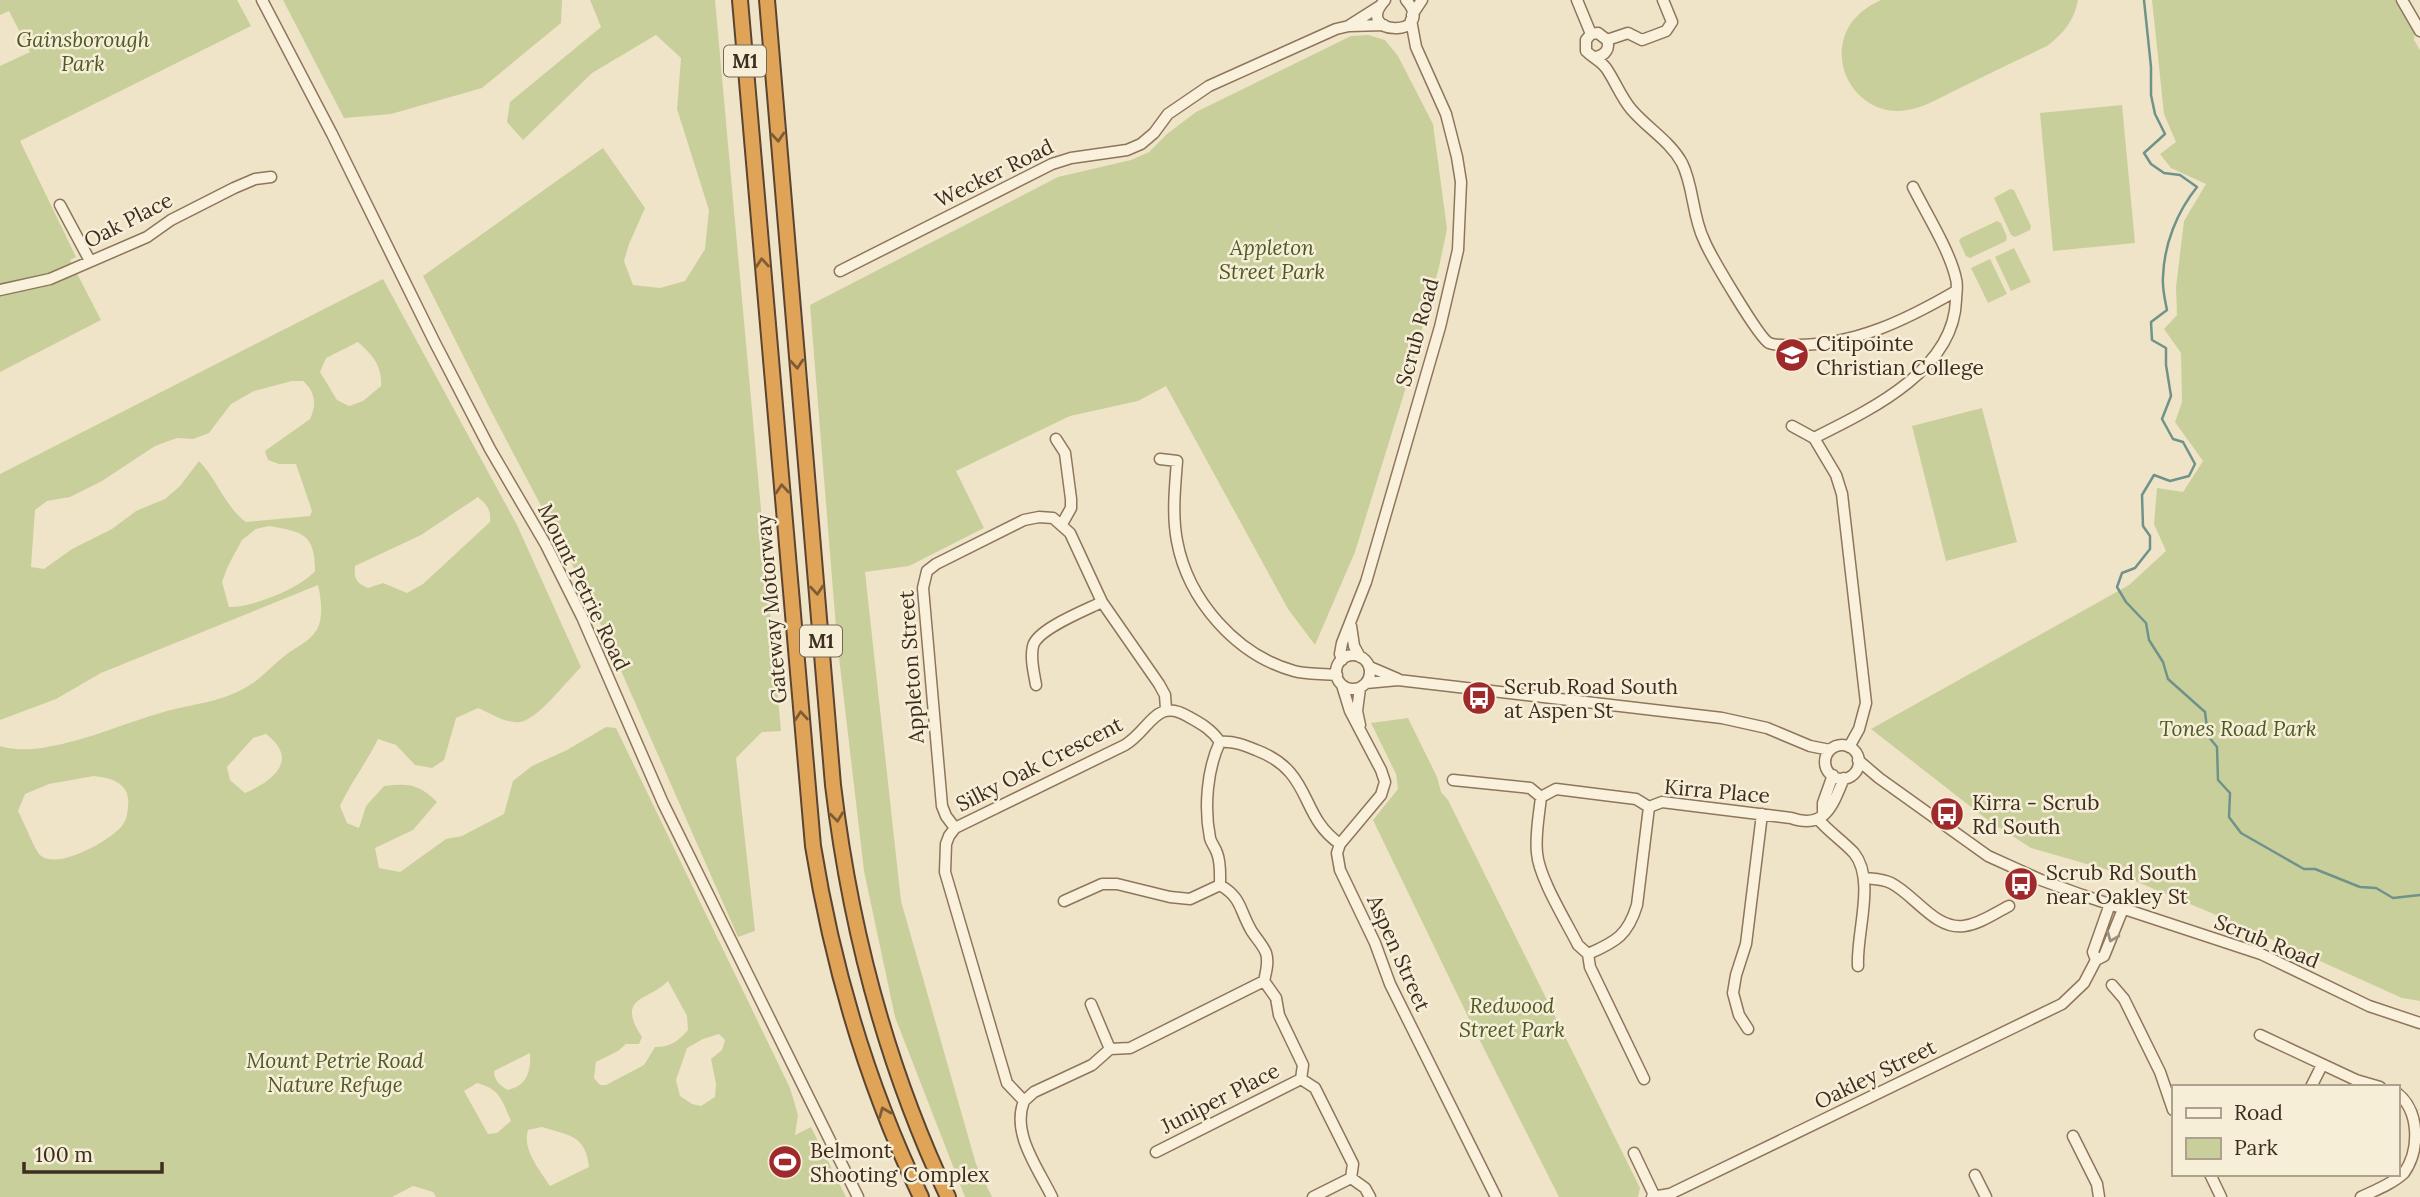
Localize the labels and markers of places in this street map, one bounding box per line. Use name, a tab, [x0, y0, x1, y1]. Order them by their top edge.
place label: Citipointe Christian College	[1816, 330, 1984, 381]
school or university icon: Citipointe Christian College	[1773, 336, 1811, 374]
place label: Scrub Road South at Aspen St	[1504, 673, 1678, 724]
bus stop icon: Scrub Road South at Aspen St	[1460, 679, 1498, 717]
place label: Kirra - Scrub Rd South	[1972, 789, 2099, 840]
bus stop icon: Kirra - Scrub Rd South	[1928, 795, 1966, 833]
place label: Scrub Rd South near Oakley St	[2046, 859, 2197, 910]
bus stop icon: Scrub Rd South near Oakley St	[2002, 865, 2040, 903]
place label: Belmont Shooting Complex	[810, 1137, 989, 1188]
sports icon: Belmont Shooting Complex	[766, 1143, 804, 1181]

